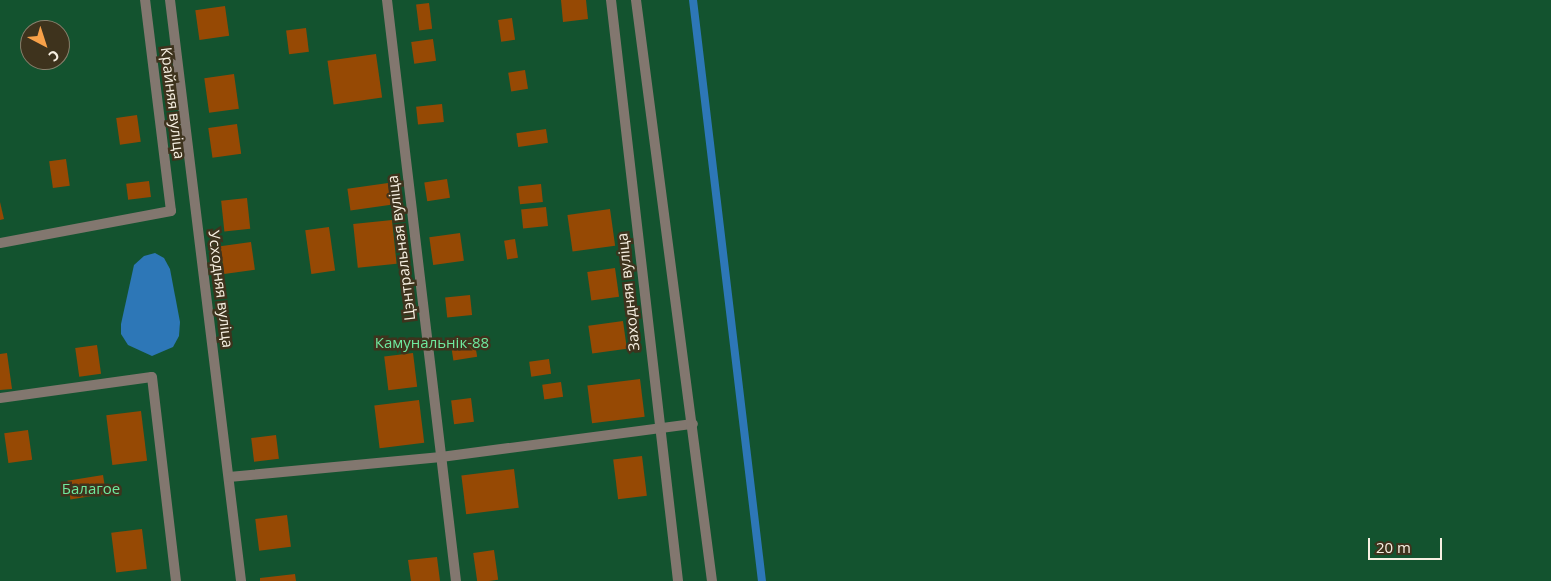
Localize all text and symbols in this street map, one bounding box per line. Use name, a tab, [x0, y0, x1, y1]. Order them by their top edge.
north arrow	[20, 20, 70, 70]
text: С	[45, 46, 64, 66]
street label: Крайняя вуліца	[157, 46, 189, 160]
street label: Цэнтральная вуліца	[383, 174, 419, 322]
street label: Усходняя вуліца	[205, 229, 237, 349]
street label: Заходняя вуліца	[613, 232, 643, 352]
park label: Камунальнік-88	[375, 334, 489, 352]
park label: Балагое	[62, 480, 120, 498]
scale bar	[1371, 528, 1445, 560]
text: 20 m	[1376, 537, 1411, 557]

